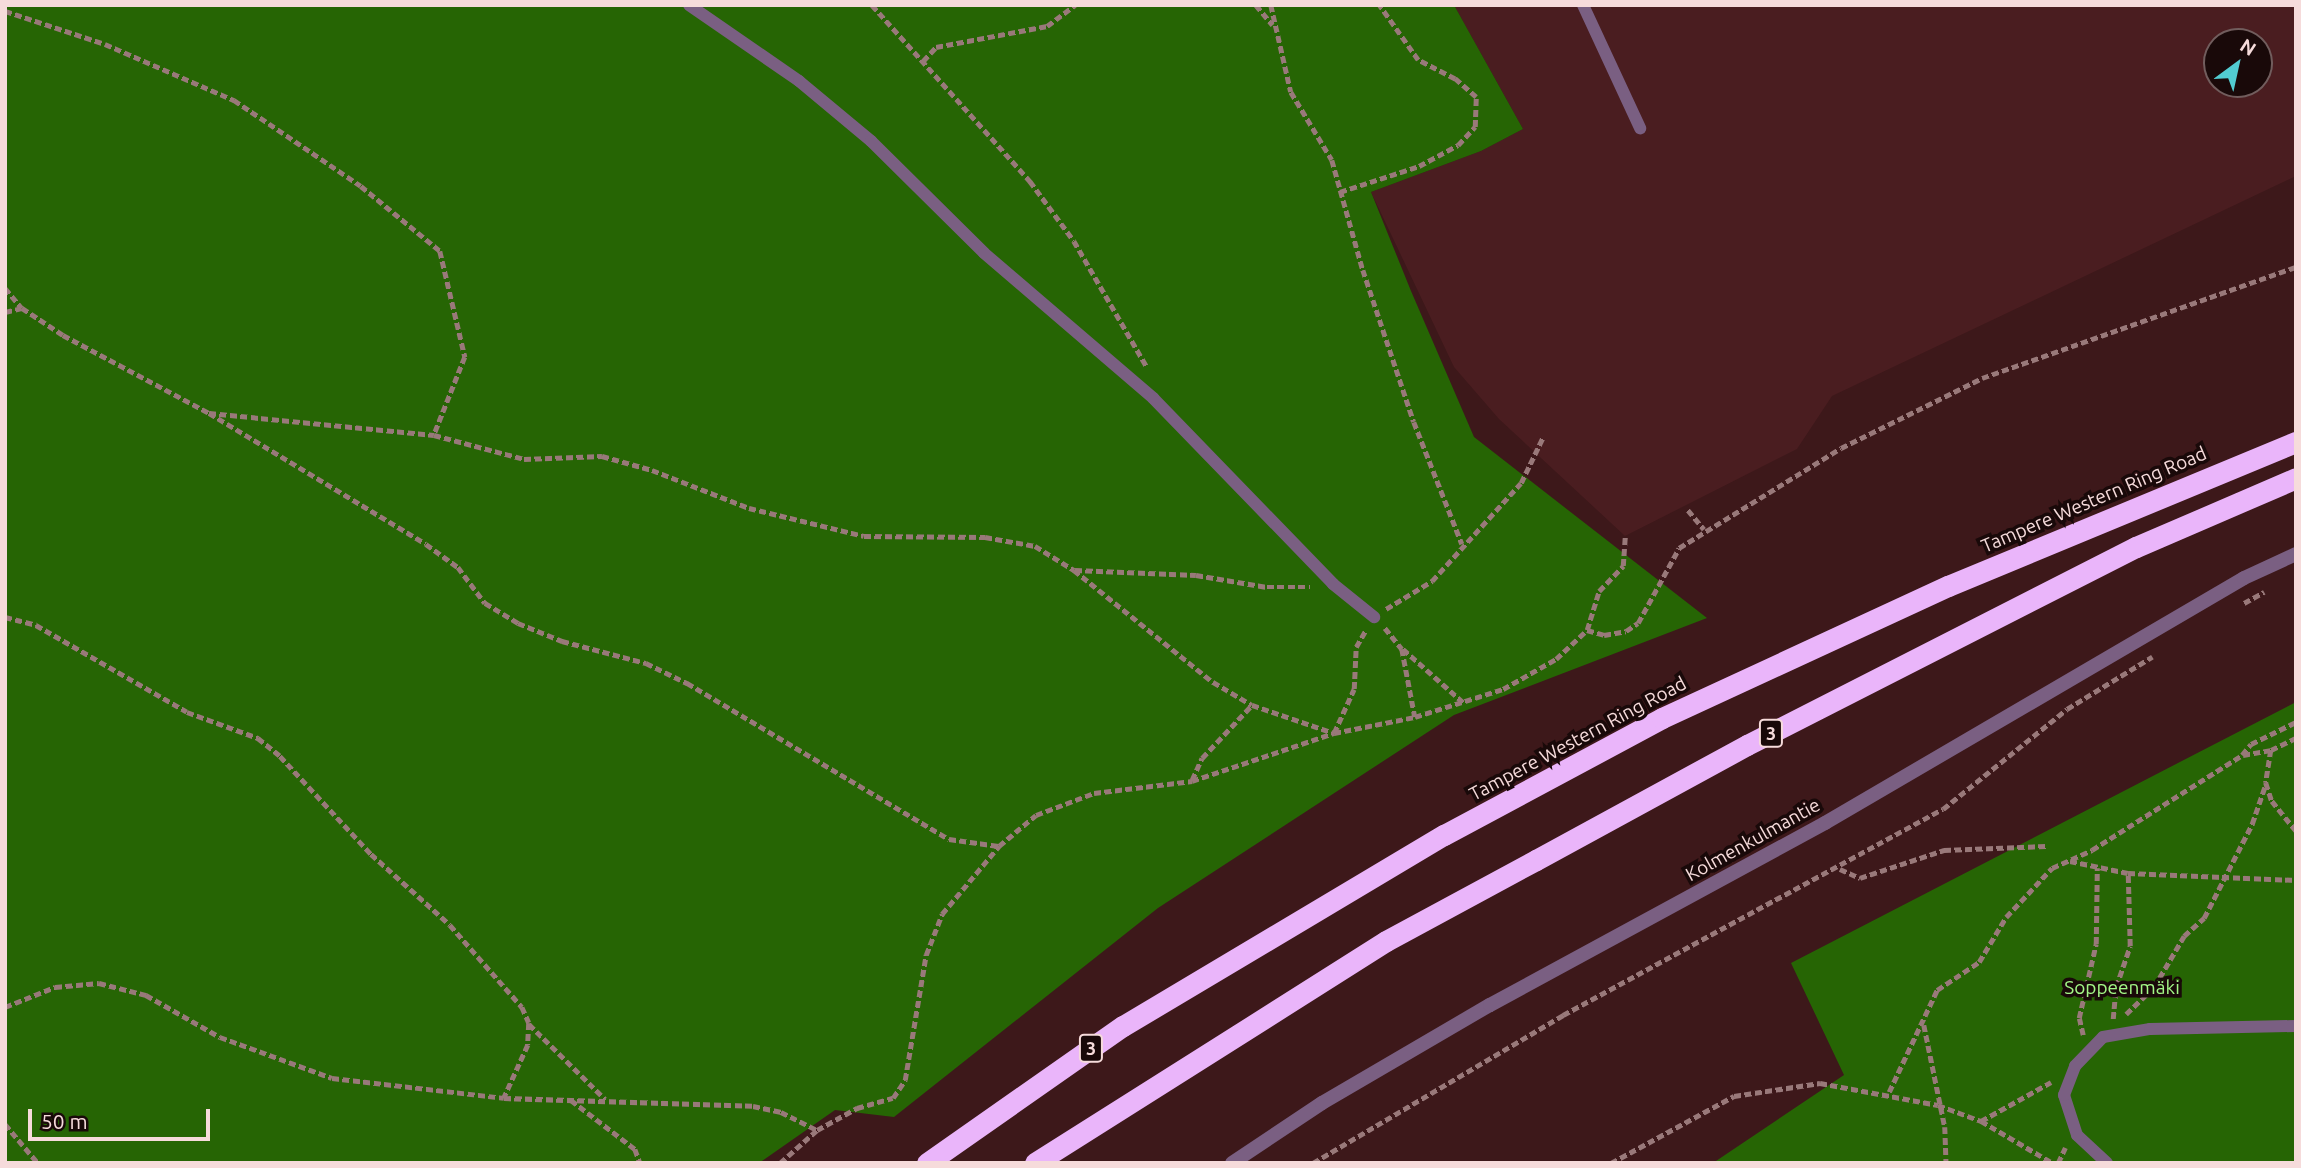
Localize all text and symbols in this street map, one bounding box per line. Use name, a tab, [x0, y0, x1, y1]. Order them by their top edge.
north arrow	[2203, 28, 2273, 98]
text: N	[2236, 34, 2260, 60]
street label: Tampere Western Ring Road	[1978, 442, 2210, 558]
street label: Tampere Western Ring Road	[1466, 672, 1690, 806]
road number: 3	[1759, 718, 1783, 748]
street label: Kolmenkulmantie	[1682, 794, 1824, 886]
park label: Soppeenmäki	[2064, 977, 2180, 999]
road number: 3	[1079, 1034, 1103, 1063]
scale bar	[32, 1094, 214, 1138]
text: 50 m	[41, 1109, 88, 1133]

